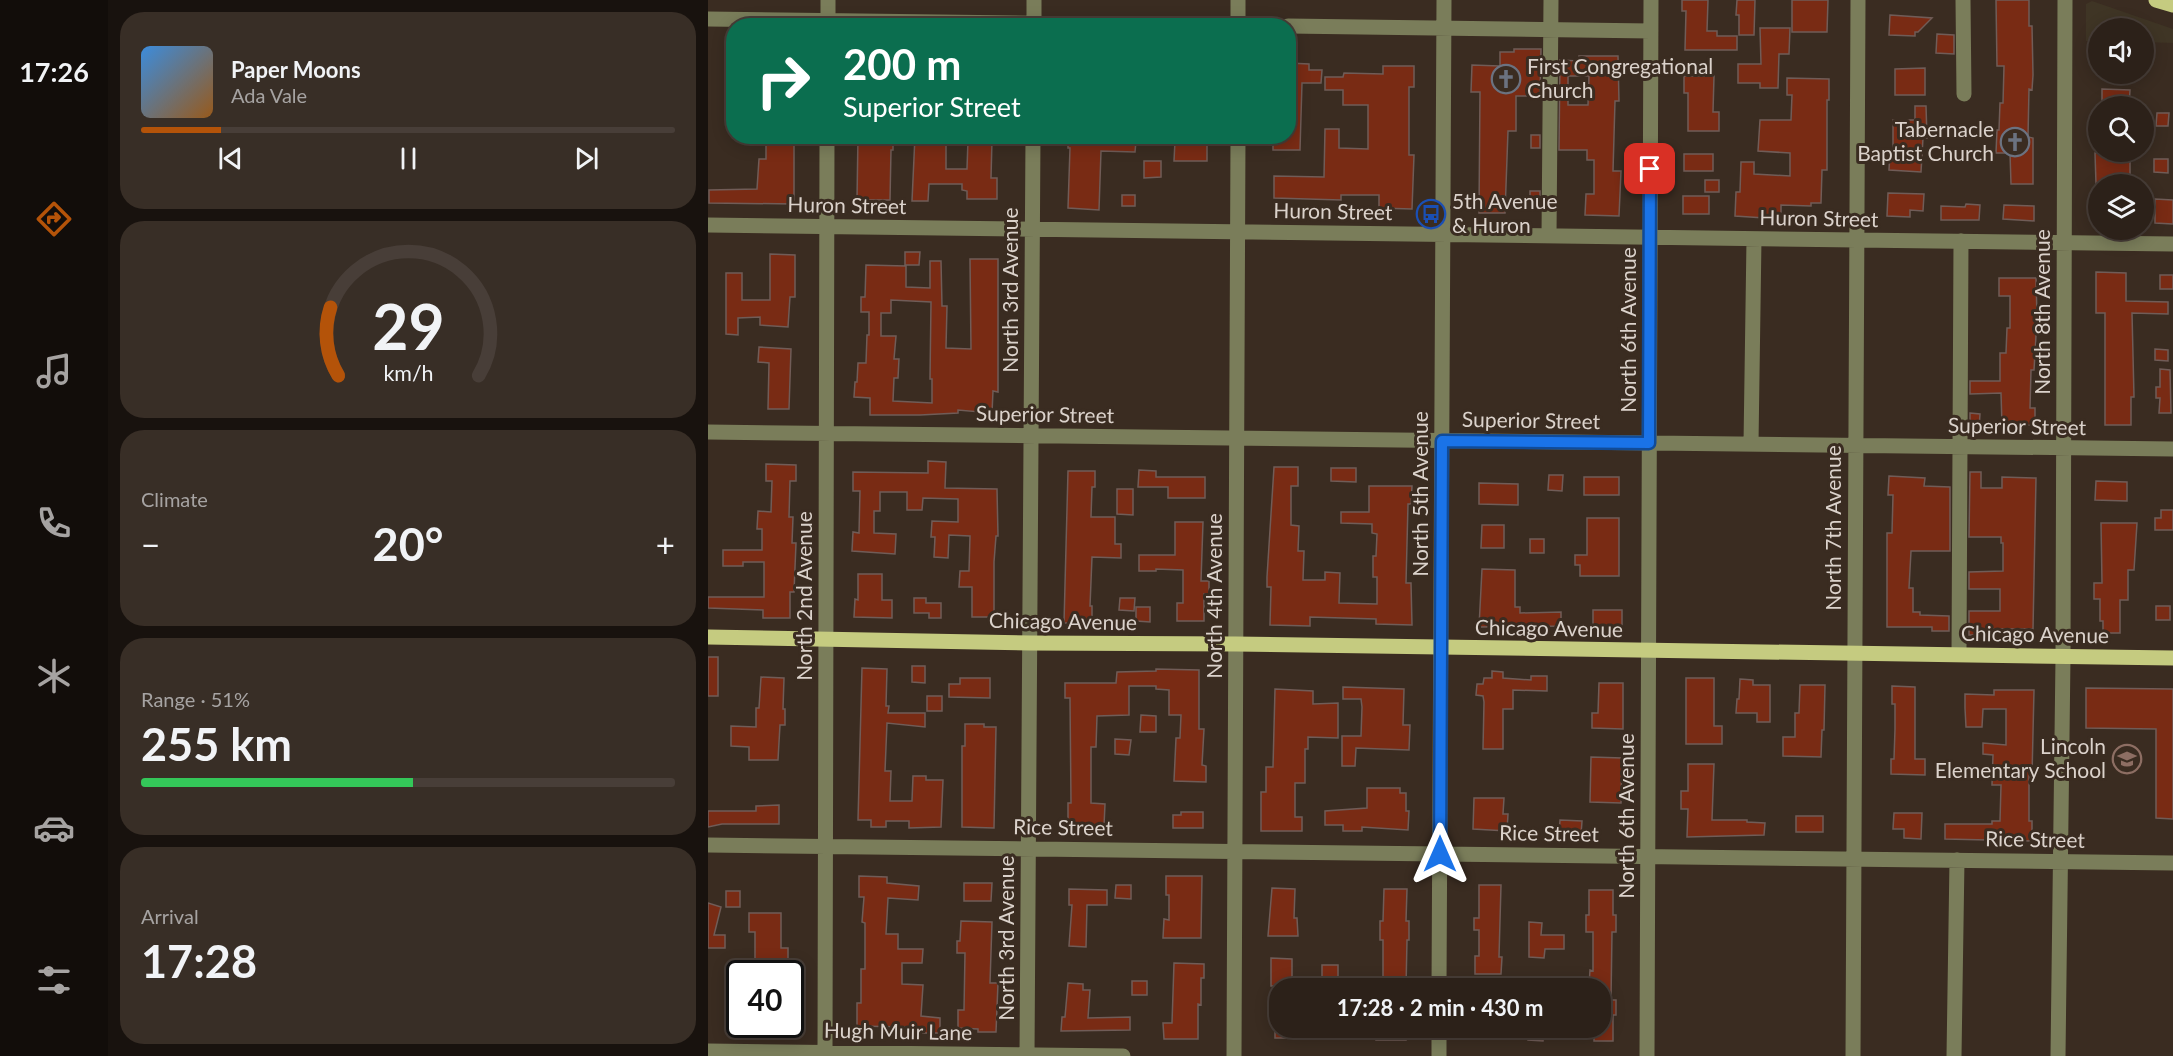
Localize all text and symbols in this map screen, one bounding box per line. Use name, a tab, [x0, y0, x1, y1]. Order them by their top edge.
map controls	[2088, 18, 2154, 240]
button: sound	[2088, 18, 2154, 84]
text: 200 m	[843, 39, 961, 89]
icon: right	[744, 42, 822, 120]
place label: First Congregational Church	[1527, 53, 1713, 102]
text: 17:26	[19, 55, 89, 88]
text: Paper Moons	[231, 56, 361, 83]
church icon: First Congregational Church	[1490, 63, 1522, 95]
text: Ada Vale	[231, 83, 307, 107]
text: Superior Street	[843, 90, 1021, 123]
button: search	[2088, 96, 2154, 162]
place label: Tabernacle Baptist Church	[1857, 116, 1994, 165]
church icon: Tabernacle Baptist Church	[1999, 126, 2031, 158]
icon: previous	[214, 142, 247, 175]
icon: pause	[392, 142, 425, 175]
icon: next	[570, 142, 603, 175]
pin	[1624, 143, 1675, 194]
icon: arrive	[1633, 152, 1666, 185]
button: layers	[2088, 174, 2154, 240]
place label: 5th Avenue & Huron	[1452, 188, 1558, 237]
street label: Huron Street	[787, 191, 907, 218]
street label: Huron Street	[1273, 197, 1393, 224]
icon: directions	[33, 198, 75, 240]
bus stop icon: 5th Avenue & Huron	[1415, 198, 1447, 230]
street label: Huron Street	[1759, 204, 1879, 231]
street label: North 3rd Avenue	[997, 207, 1022, 373]
street label: North 8th Avenue	[2029, 229, 2054, 395]
street label: North 6th Avenue	[1615, 247, 1640, 413]
text: 29	[372, 288, 444, 363]
icon: music	[33, 350, 75, 392]
text: km/h	[383, 361, 433, 387]
street label: Superior Street	[976, 400, 1115, 427]
street label: Superior Street	[1462, 406, 1601, 433]
street label: North 5th Avenue	[1407, 411, 1432, 577]
street label: Superior Street	[1948, 412, 2087, 439]
street label: North 7th Avenue	[1820, 445, 1845, 611]
text: Climate	[141, 487, 208, 511]
icon: phone	[33, 502, 75, 544]
street label: North 2nd Avenue	[791, 511, 816, 681]
street label: North 4th Avenue	[1201, 513, 1226, 679]
text: 20°	[373, 517, 443, 571]
text: −	[141, 524, 160, 564]
text: +	[656, 524, 675, 564]
street label: Chicago Avenue	[989, 607, 1137, 634]
street label: Chicago Avenue	[1475, 614, 1623, 641]
street label: Chicago Avenue	[1961, 620, 2109, 647]
icon: climate	[33, 655, 75, 697]
text: Range · 51%	[141, 687, 250, 711]
text: 255 km	[141, 717, 292, 771]
street label: North 6th Avenue	[1613, 733, 1638, 899]
place label: Lincoln Elementary School	[1935, 733, 2106, 782]
school or university icon: Lincoln Elementary School	[2111, 743, 2143, 775]
icon: car	[33, 807, 75, 849]
street label: Rice Street	[1013, 813, 1114, 840]
street label: Rice Street	[1499, 819, 1600, 846]
position arrow	[1408, 822, 1472, 886]
street label: Rice Street	[1985, 825, 2086, 852]
street label: North 3rd Avenue	[993, 855, 1018, 1021]
text: Arrival	[141, 904, 199, 928]
text: 17:28	[141, 934, 257, 988]
icon: filters	[33, 959, 75, 1001]
speed limit sign: 40	[726, 960, 804, 1038]
text: 17:28 · 2 min · 430 m	[1337, 994, 1543, 1021]
street label: Hugh Muir Lane	[824, 1017, 972, 1044]

